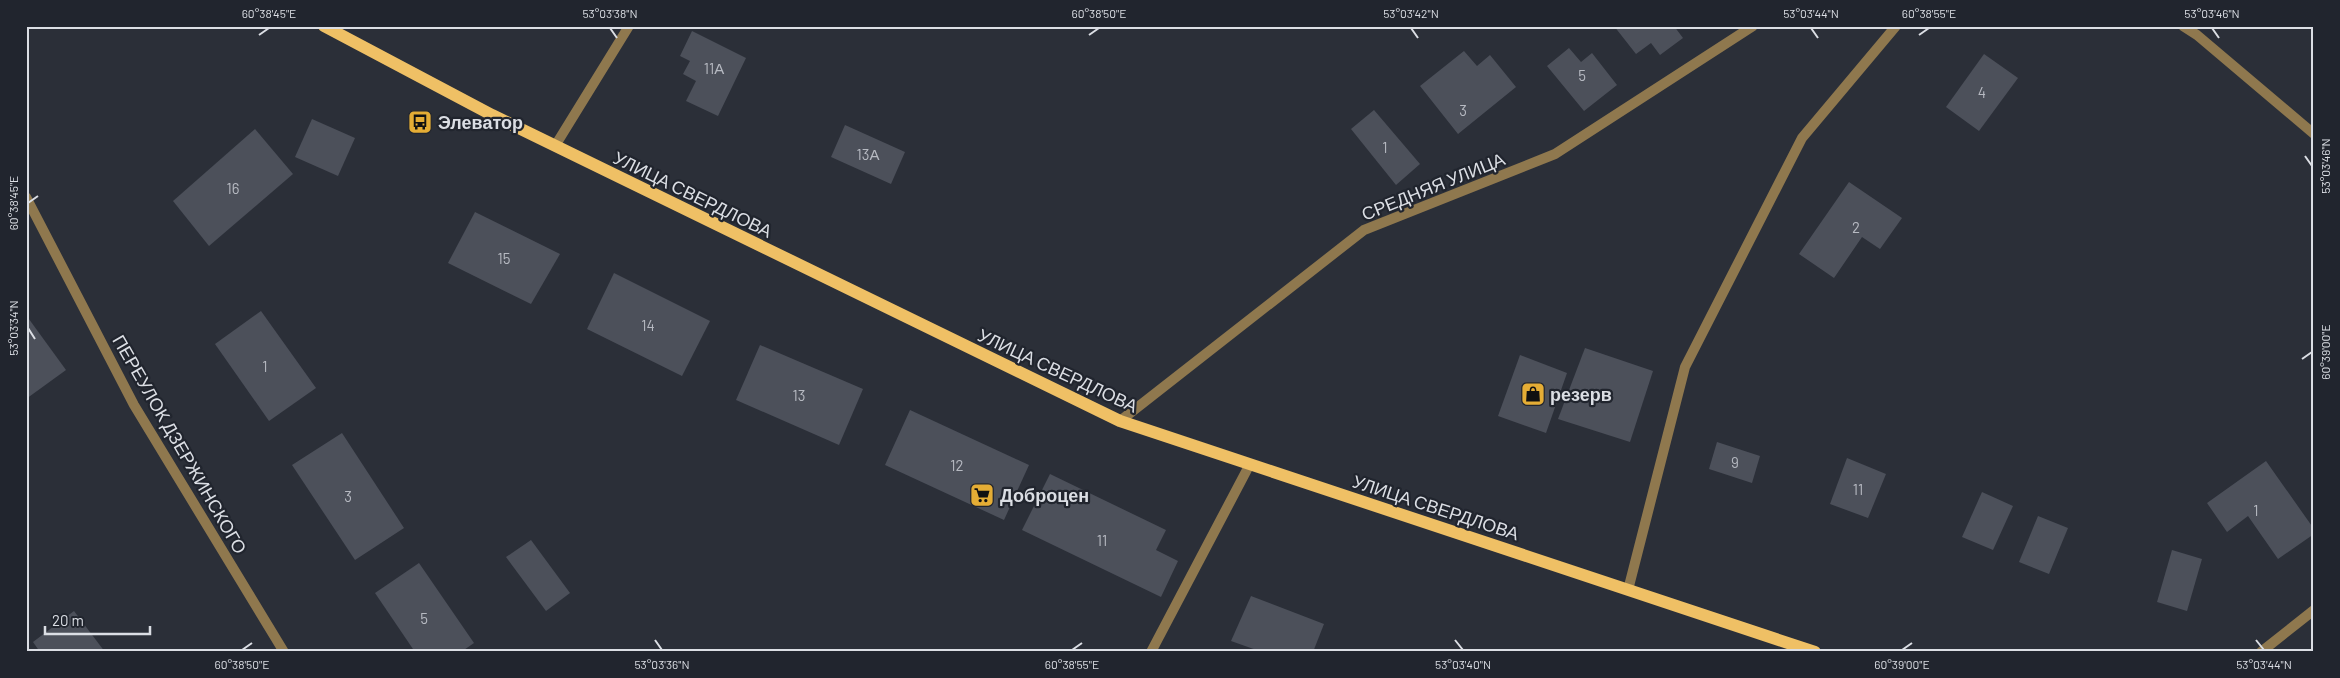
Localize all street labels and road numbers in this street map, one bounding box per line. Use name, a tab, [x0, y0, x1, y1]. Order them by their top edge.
street label: УЛИЦА СВЕРДЛОВА	[610, 146, 776, 242]
street label: СРЕДНЯЯ УЛИЦА	[1358, 147, 1508, 225]
street label: УЛИЦА СВЕРДЛОВА	[975, 323, 1141, 417]
street label: ПЕРЕУЛОК ДЗЕРЖИНСКОГО	[108, 331, 252, 557]
street label: УЛИЦА СВЕРДЛОВА	[1350, 470, 1522, 544]

